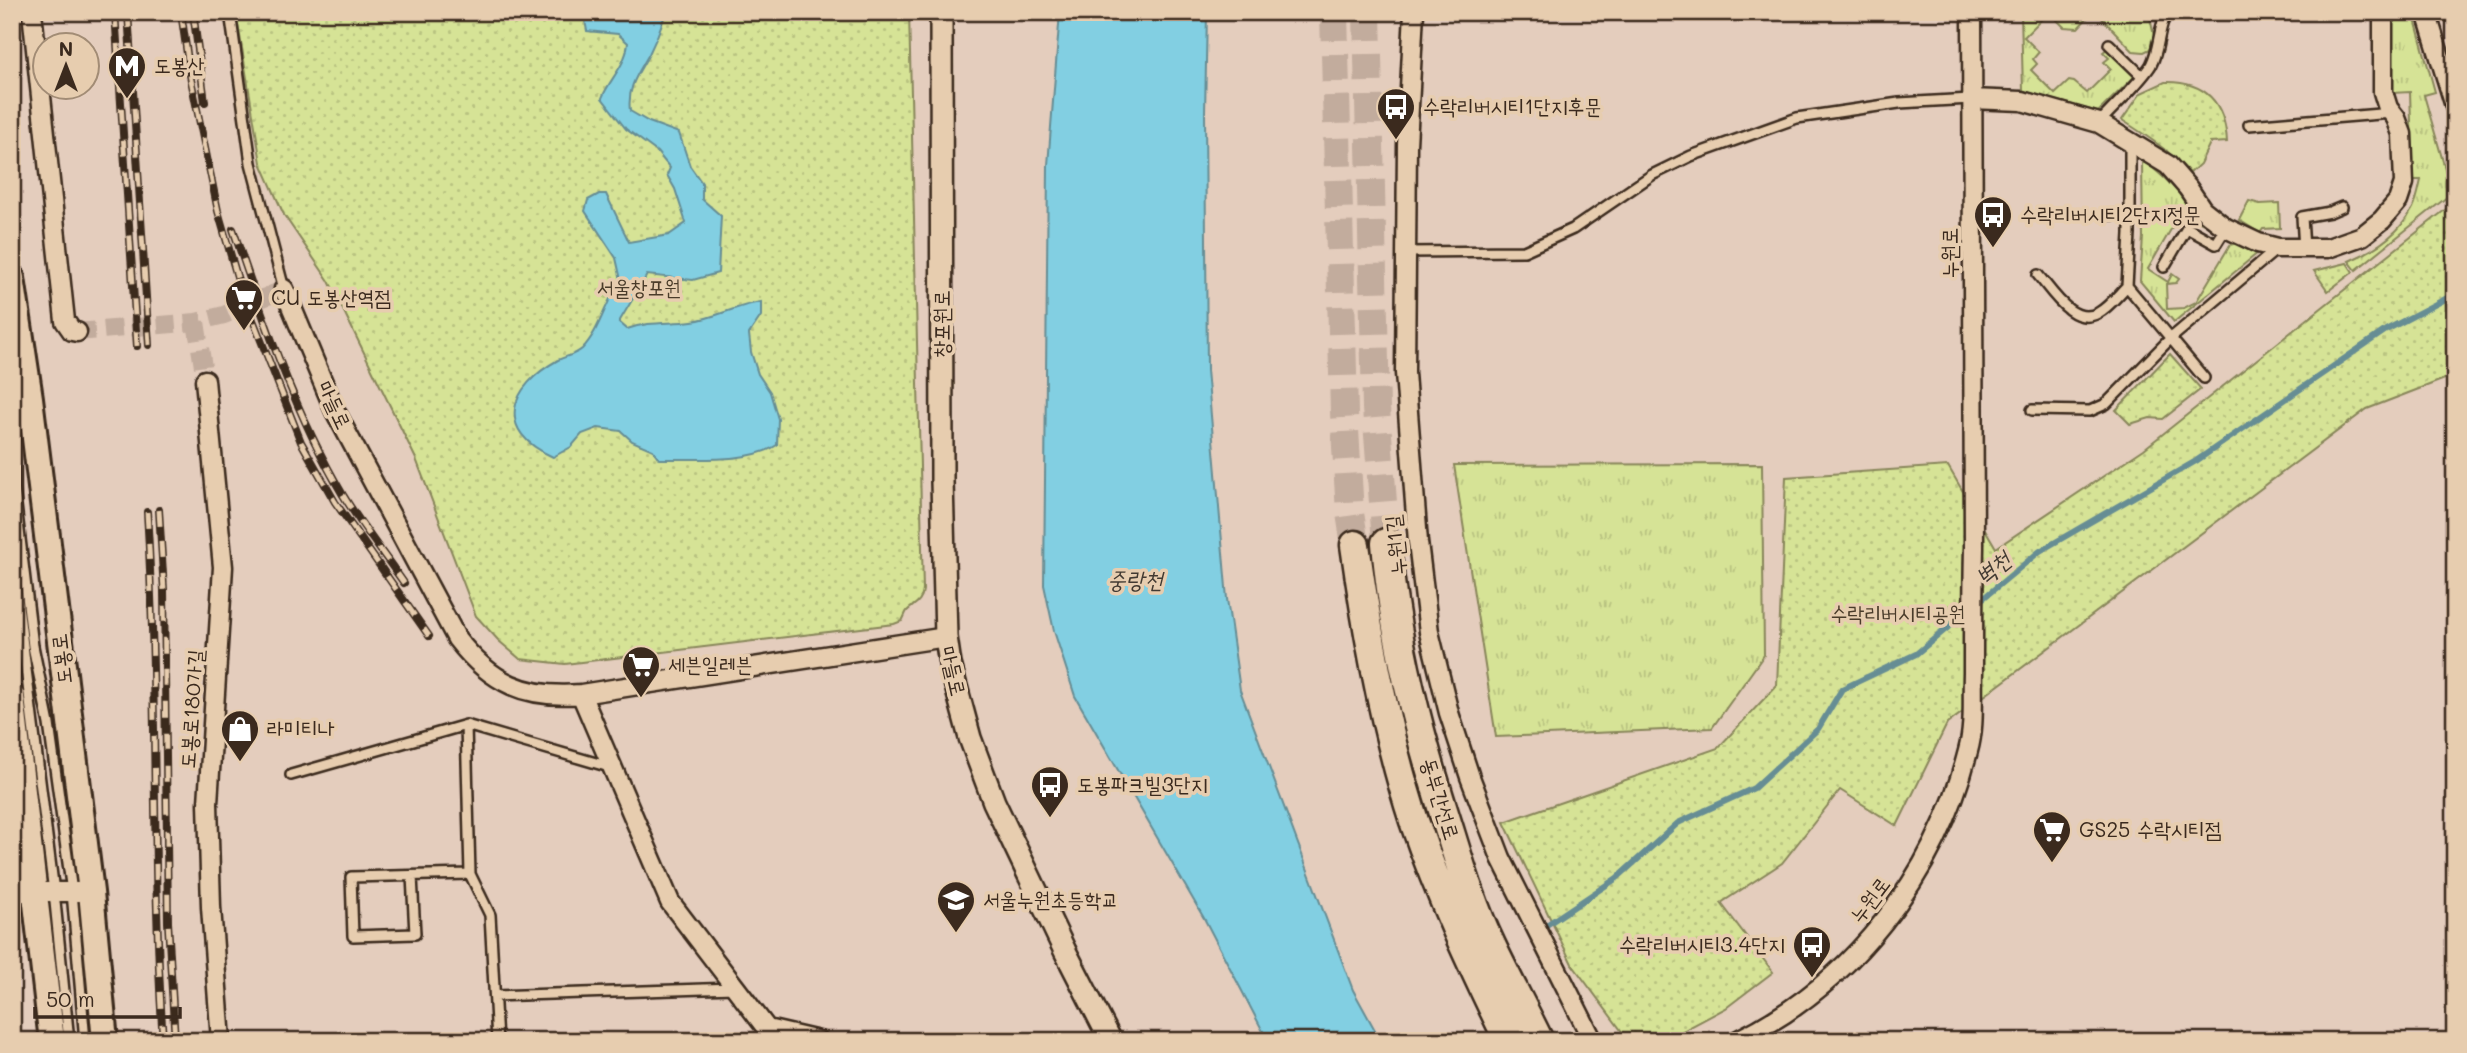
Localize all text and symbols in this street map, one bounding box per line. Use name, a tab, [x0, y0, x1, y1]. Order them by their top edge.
north arrow	[32, 32, 102, 102]
text: N	[59, 36, 73, 61]
metro station icon: 도봉산	[106, 45, 148, 100]
place label: 도봉산	[154, 51, 205, 78]
bus stop icon: 수락리버시티1단지후문	[1375, 86, 1417, 141]
place label: 수락리버시티1단지후문	[1423, 92, 1601, 119]
bus stop icon: 수락리버시티2단지정문	[1972, 194, 2014, 249]
place label: 수락리버시티2단지정문	[2020, 200, 2201, 227]
street label: 누원로	[1935, 228, 1962, 278]
park label: 서울창포원	[597, 273, 681, 300]
supermarket icon: CU 도봉산역점	[223, 277, 265, 332]
place label: CU 도봉산역점	[271, 283, 391, 310]
street label: 창포원로	[927, 290, 954, 358]
street label: 마들로	[312, 376, 358, 433]
street label: 누원1길	[1378, 514, 1411, 576]
water label: 벽천	[1969, 542, 2018, 591]
water label: 중랑천	[1107, 564, 1165, 594]
park label: 수락리버시티공원	[1830, 599, 1966, 626]
street label: 도봉로	[44, 632, 77, 686]
street label: 마들로	[936, 643, 973, 698]
supermarket icon: 세븐일레븐	[620, 644, 662, 699]
street label: 도봉로180가길	[173, 648, 208, 769]
place label: 세븐일레븐	[668, 650, 753, 677]
shop icon: 라미티나	[219, 708, 261, 763]
place label: 라미티나	[267, 714, 335, 741]
street label: 동부간선로	[1416, 754, 1467, 843]
bus stop icon: 도봉파크빌3단지	[1029, 764, 1071, 819]
place label: 도봉파크빌3단지	[1077, 770, 1208, 797]
supermarket icon: GS25 수락시티점	[2031, 809, 2073, 864]
place label: GS25 수락시티점	[2079, 815, 2222, 842]
street label: 누원로	[1843, 871, 1895, 927]
school or university icon: 서울누원초등학교	[935, 879, 977, 934]
place label: 서울누원초등학교	[983, 885, 1118, 912]
bus stop icon: 수락리버시티3.4단지	[1791, 924, 1833, 979]
place label: 수락리버시티3.4단지	[1619, 930, 1785, 957]
scale bar	[35, 976, 180, 1020]
text: 50 m	[46, 985, 95, 1012]

